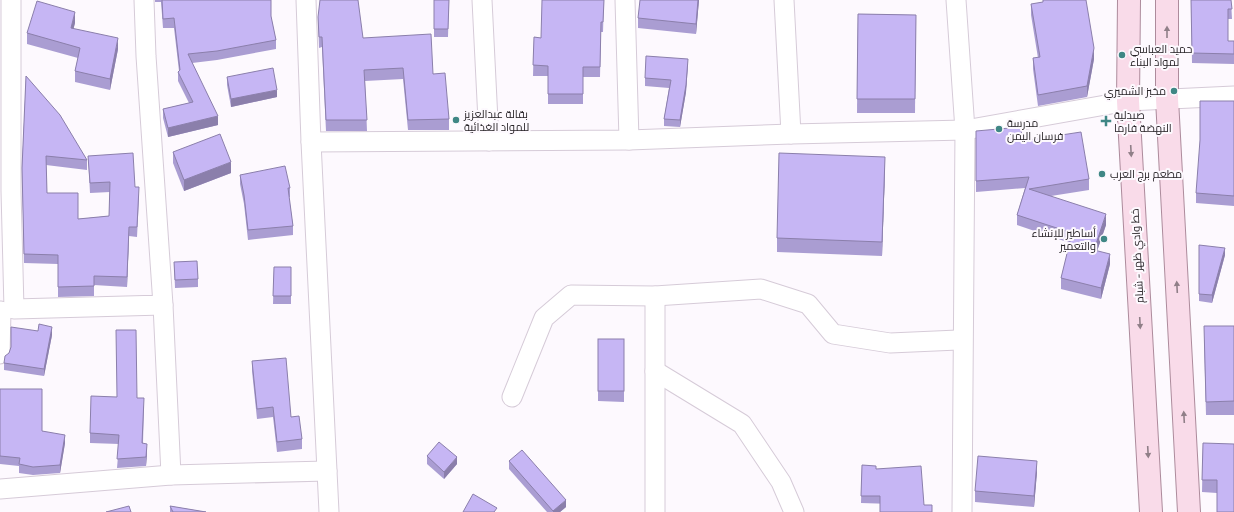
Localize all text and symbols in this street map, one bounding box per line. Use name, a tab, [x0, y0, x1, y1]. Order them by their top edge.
one-way arrow	[1164, 25, 1170, 38]
place label: حميد العباسي لمواد البناء	[1130, 41, 1192, 70]
marker: حميد العباسي لمواد البناء	[1117, 50, 1127, 60]
place label: مخبز الشميري	[1104, 83, 1166, 100]
marker: مخبز الشميري	[1169, 86, 1179, 96]
place label: بقالة عبدالعزيز للمواد الغذائية	[463, 106, 529, 135]
place label: صيدلية النهضة فارما	[1114, 107, 1172, 136]
marker: بقالة عبدالعزيز للمواد الغذائية	[451, 115, 461, 125]
place label: مدرسة فرسان اليمن	[1007, 115, 1063, 144]
marker: صيدلية النهضة فارما	[1101, 116, 1111, 126]
marker: مدرسة فرسان اليمن	[994, 124, 1004, 134]
one-way arrow	[1127, 145, 1134, 157]
place label: مطعم برج العرب	[1110, 166, 1182, 182]
marker: مطعم برج العرب	[1097, 169, 1107, 179]
street label: خط وادي ظهر - شبام	[1127, 208, 1148, 304]
place label: أساطير للإنشاء والتعمير	[1032, 225, 1096, 254]
marker: أساطير للإنشاء والتعمير	[1099, 234, 1109, 244]
one-way arrow	[1173, 281, 1180, 293]
one-way arrow	[1137, 317, 1144, 329]
one-way arrow	[1180, 411, 1187, 423]
one-way arrow	[1145, 446, 1151, 459]

